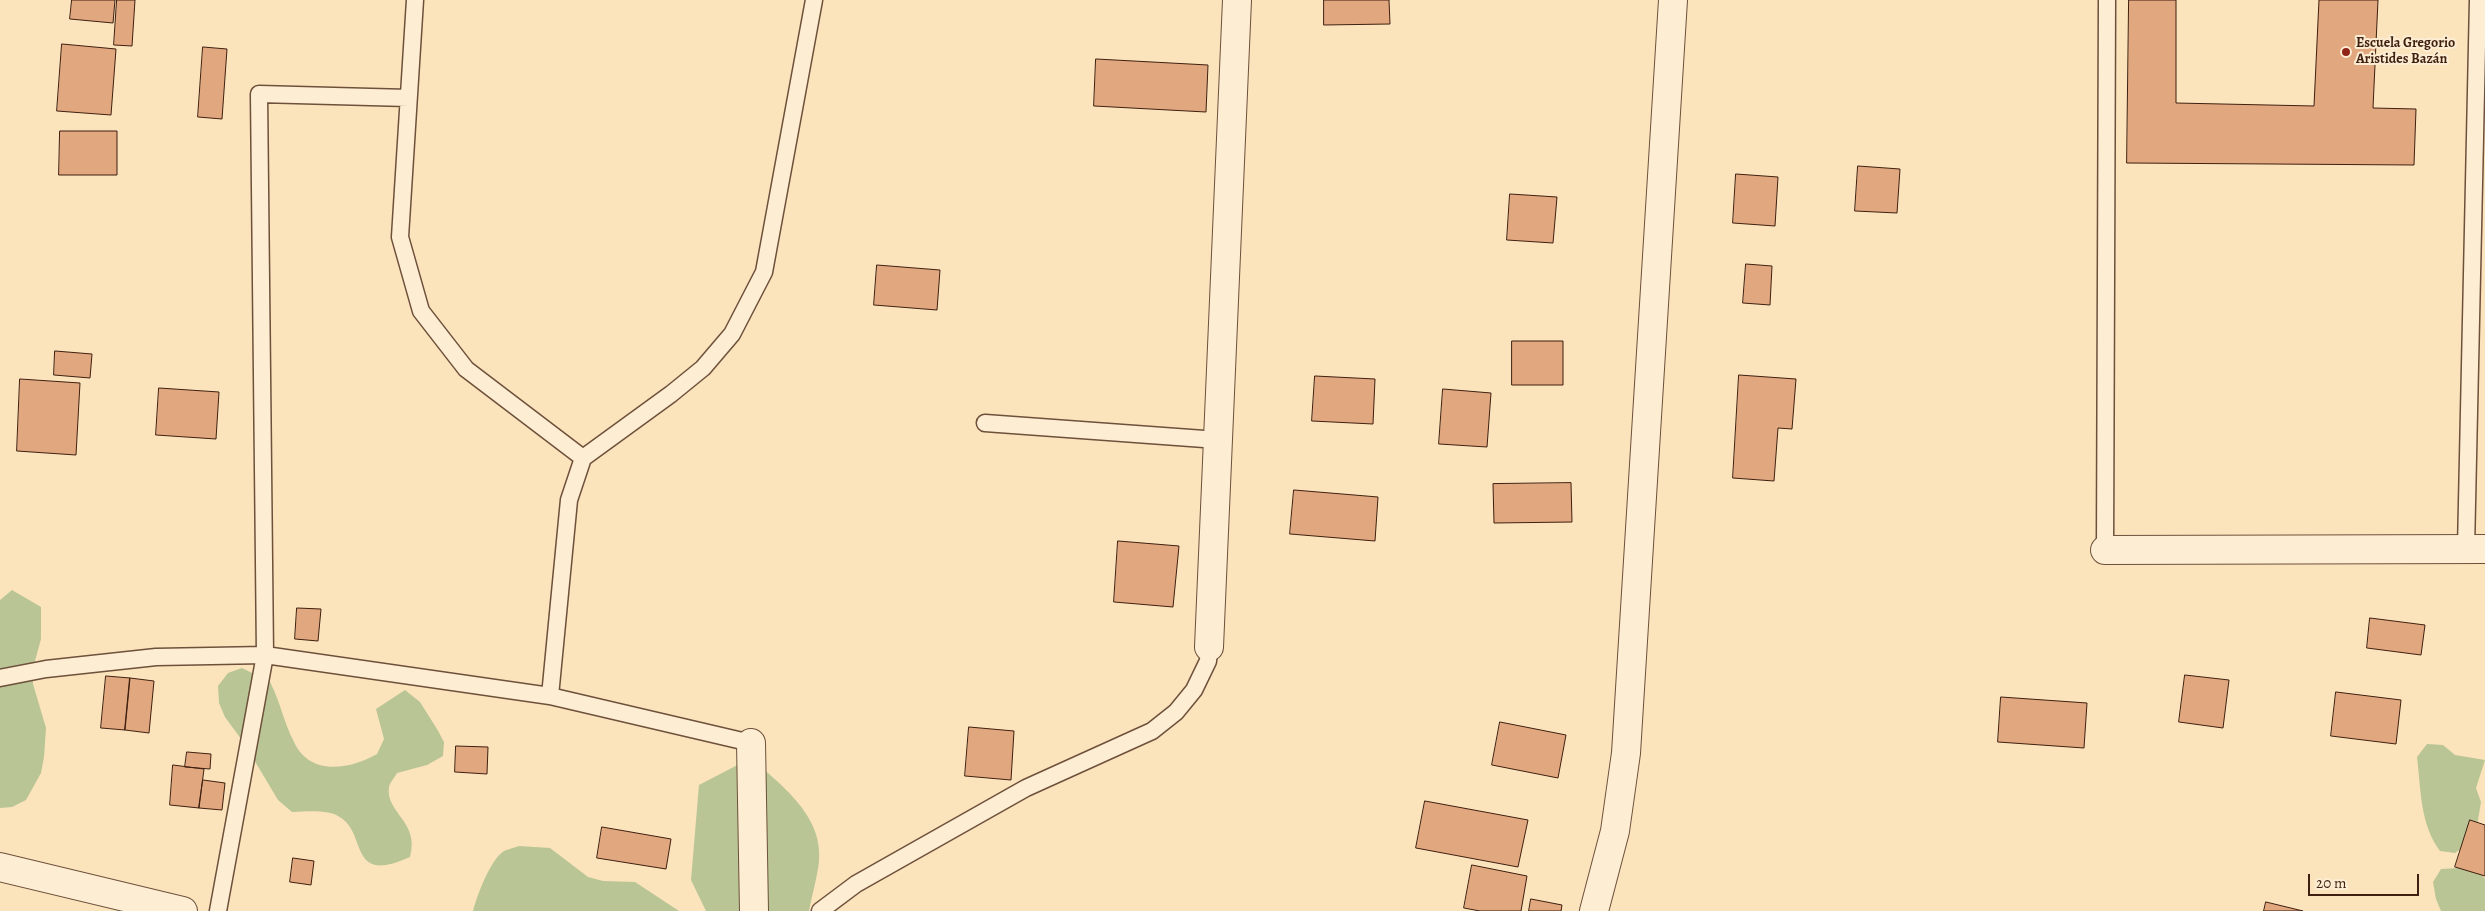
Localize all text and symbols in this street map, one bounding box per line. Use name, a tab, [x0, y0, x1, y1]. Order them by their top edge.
place label: Escuela Gregorio Aristides Bazán	[2356, 36, 2455, 68]
marker: Escuela Gregorio Aristides Bazán	[2340, 46, 2352, 58]
scale bar	[2310, 864, 2421, 896]
text: 20 m	[2316, 873, 2347, 893]

